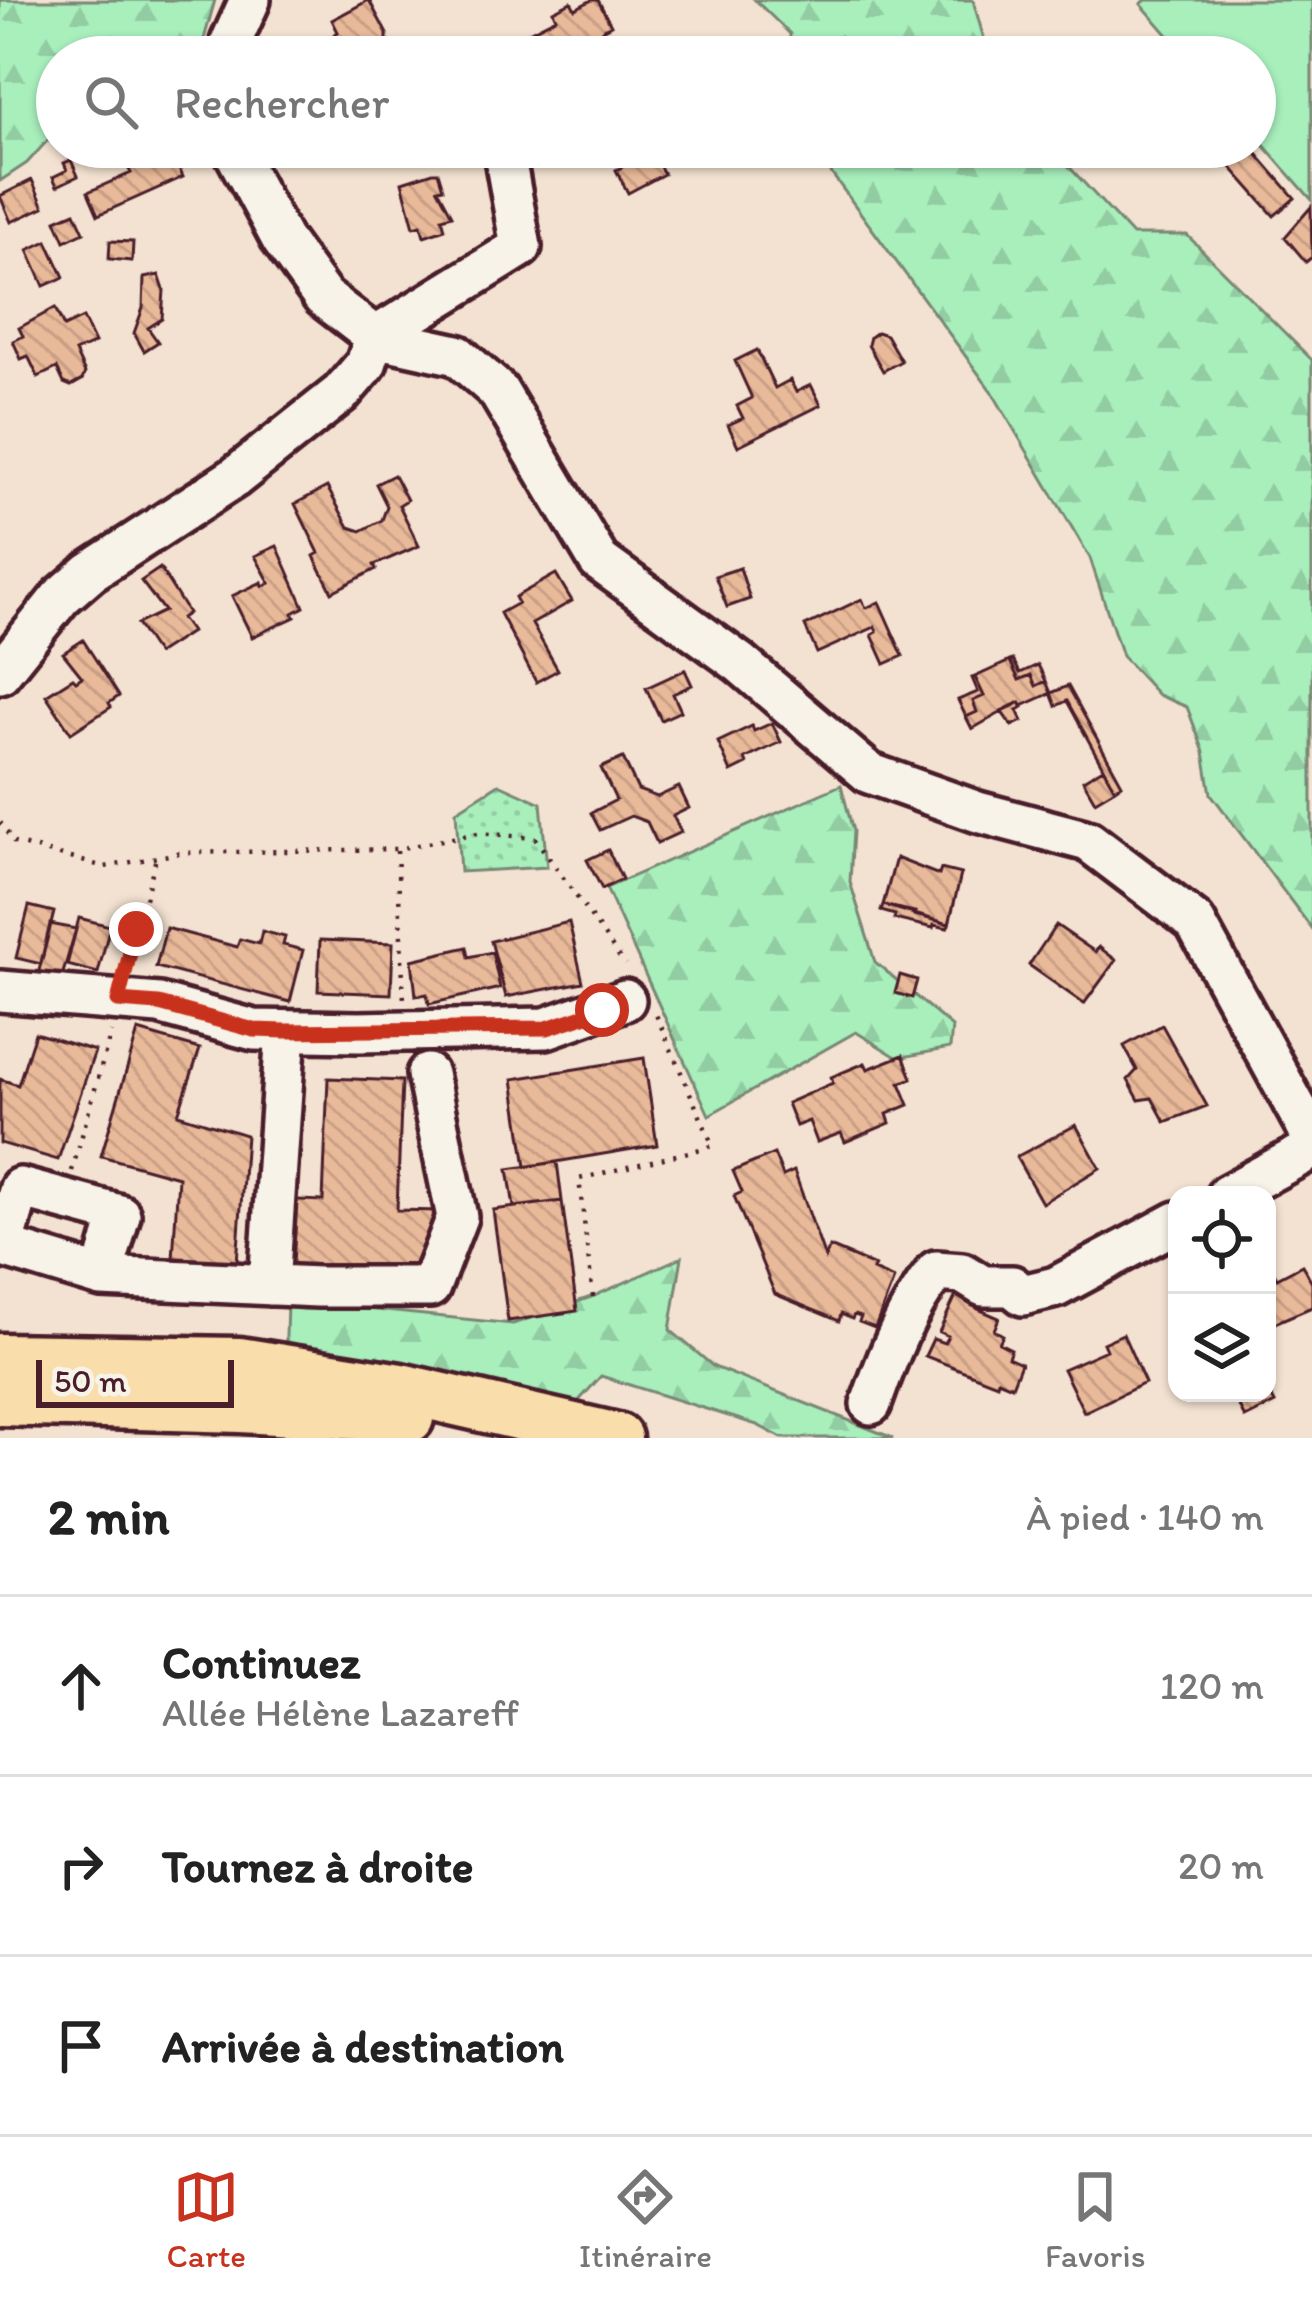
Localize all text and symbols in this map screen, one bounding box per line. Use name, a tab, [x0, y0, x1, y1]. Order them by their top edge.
search box	[36, 36, 1276, 168]
icon: search	[78, 69, 144, 135]
text: Rechercher	[174, 75, 389, 129]
route end	[109, 902, 163, 956]
route start	[575, 983, 629, 1037]
map controls	[1168, 1186, 1276, 1402]
button: locate	[1168, 1186, 1276, 1294]
button: layers	[1168, 1294, 1276, 1402]
scale bar	[36, 1354, 234, 1407]
text: 50 m	[54, 1361, 127, 1400]
text: 2 min	[48, 1486, 169, 1547]
text: À pied · 140 m	[1026, 1493, 1264, 1540]
text: Continuez	[162, 1635, 360, 1689]
icon: ahead	[48, 1653, 114, 1719]
text: 120 m	[1160, 1662, 1264, 1709]
text: Allée Hélène Lazareff	[162, 1689, 519, 1736]
icon: right	[48, 1833, 114, 1899]
text: Tournez à droite	[162, 1839, 474, 1893]
text: 20 m	[1178, 1842, 1264, 1889]
icon: arrive	[48, 2013, 114, 2079]
text: Arrivée à destination	[162, 2019, 564, 2073]
tab: Carte	[166, 2164, 246, 2275]
tab: Itinéraire	[579, 2164, 712, 2275]
tab: Favoris	[1045, 2164, 1146, 2275]

